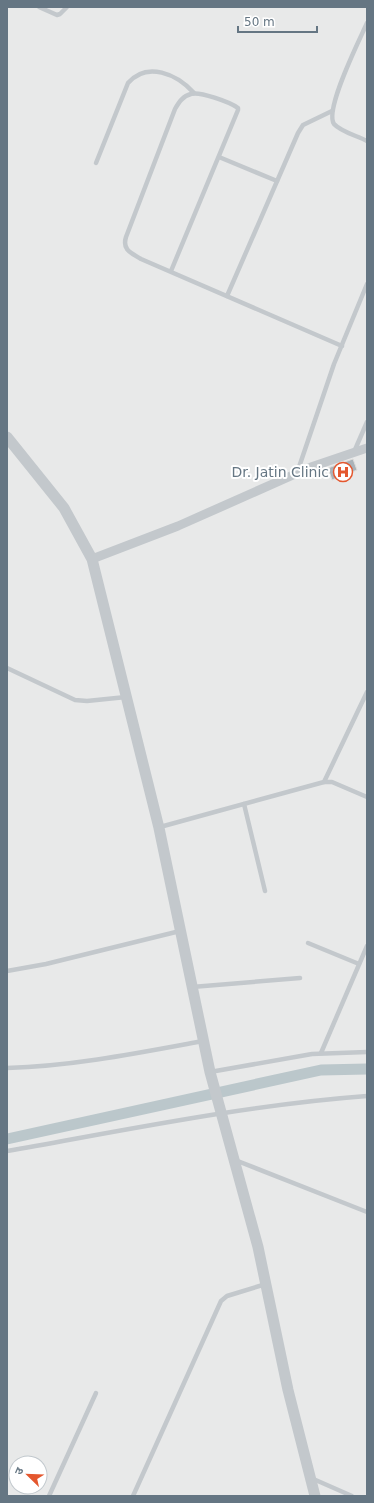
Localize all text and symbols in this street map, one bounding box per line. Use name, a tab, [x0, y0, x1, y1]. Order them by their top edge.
scale bar	[238, 8, 317, 34]
text: 50 m	[244, 15, 275, 29]
hospital icon: Dr. Jatin Clinic	[332, 461, 354, 483]
place label: Dr. Jatin Clinic	[231, 464, 329, 480]
north arrow	[8, 1455, 48, 1495]
text: उ	[12, 1465, 27, 1477]

